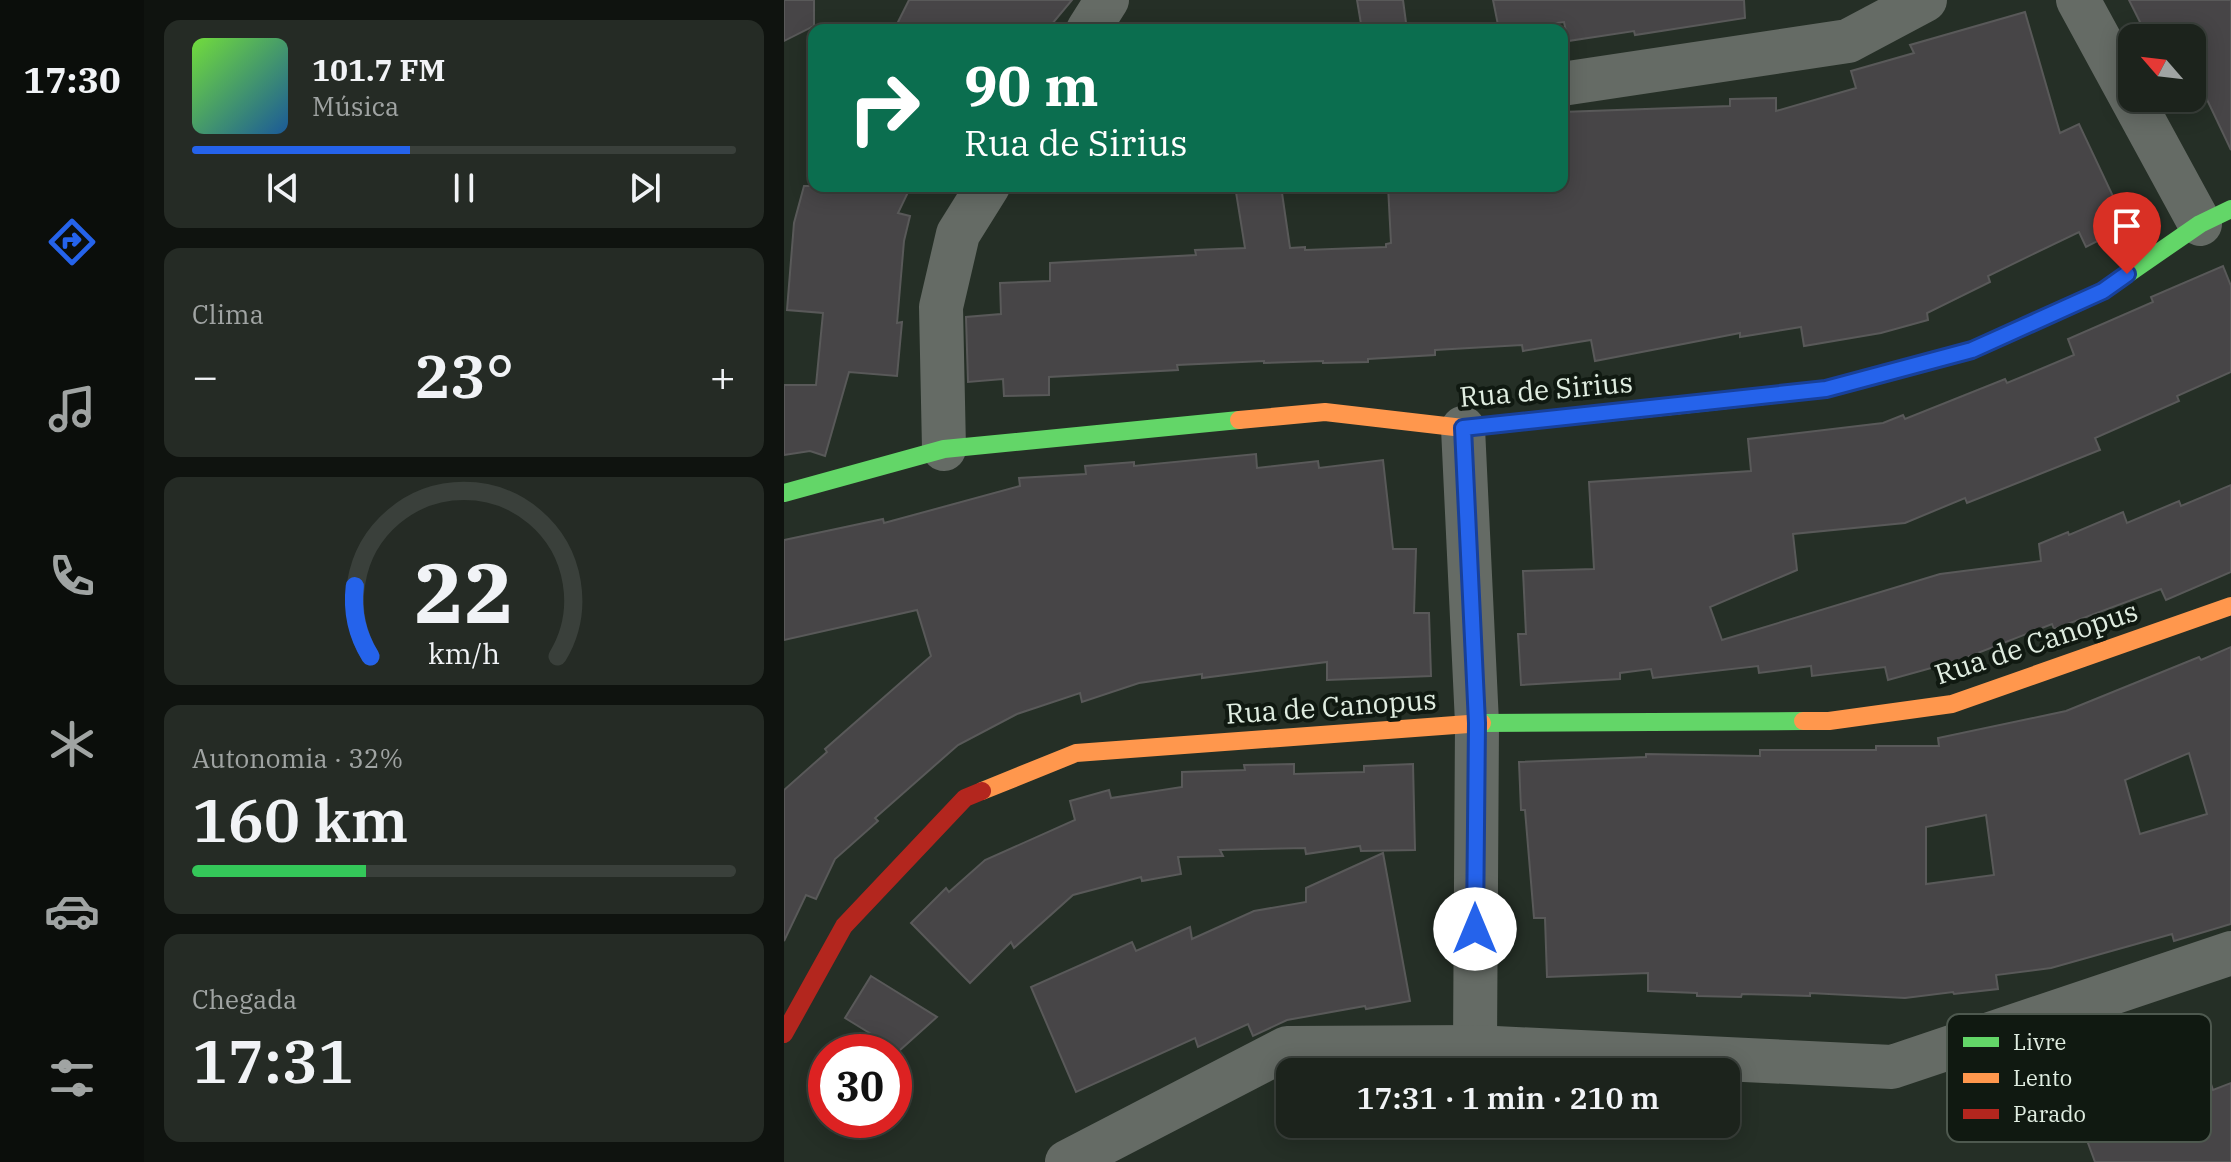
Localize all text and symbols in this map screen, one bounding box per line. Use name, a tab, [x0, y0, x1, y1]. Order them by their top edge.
north arrow	[2118, 24, 2206, 112]
map controls	[2118, 24, 2206, 112]
text: 90 m	[964, 49, 1099, 121]
text: 101.7 FM	[312, 50, 445, 89]
text: 17:30	[23, 56, 121, 103]
icon: right	[832, 56, 936, 160]
text: Música	[312, 89, 399, 123]
text: Rua de Sirius	[964, 119, 1188, 166]
icon: previous	[261, 166, 305, 210]
icon: pause	[442, 166, 486, 210]
icon: next	[623, 166, 667, 210]
pin	[2093, 192, 2161, 274]
icon: arrive	[2105, 204, 2149, 248]
icon: directions	[44, 214, 100, 270]
text: Clima	[192, 297, 264, 331]
text: 23°	[414, 336, 514, 415]
text: −	[192, 347, 218, 404]
text: +	[710, 347, 736, 404]
street label: Rua de Sirius	[1458, 363, 1634, 415]
icon: music	[44, 381, 100, 437]
text: 22	[414, 538, 514, 646]
icon: phone	[44, 548, 100, 604]
street label: Rua de Canopus	[1930, 592, 2142, 692]
text: km/h	[428, 635, 500, 672]
street label: Rua de Canopus	[1224, 680, 1438, 732]
icon: climate	[44, 716, 100, 772]
text: Autonomia · 32%	[192, 741, 403, 775]
text: 160 km	[192, 780, 408, 859]
icon: car	[44, 883, 100, 939]
position arrow	[1433, 887, 1517, 971]
text: Chegada	[192, 982, 297, 1016]
legend	[1947, 1014, 2211, 1142]
text: 17:31	[192, 1021, 354, 1100]
text: Livre	[2013, 1027, 2066, 1056]
speed limit sign: 30	[808, 1034, 912, 1138]
icon: filters	[44, 1050, 100, 1106]
text: Lento	[2013, 1063, 2072, 1092]
text: 17:31 · 1 min · 210 m	[1357, 1078, 1659, 1117]
text: Parado	[2013, 1099, 2086, 1128]

